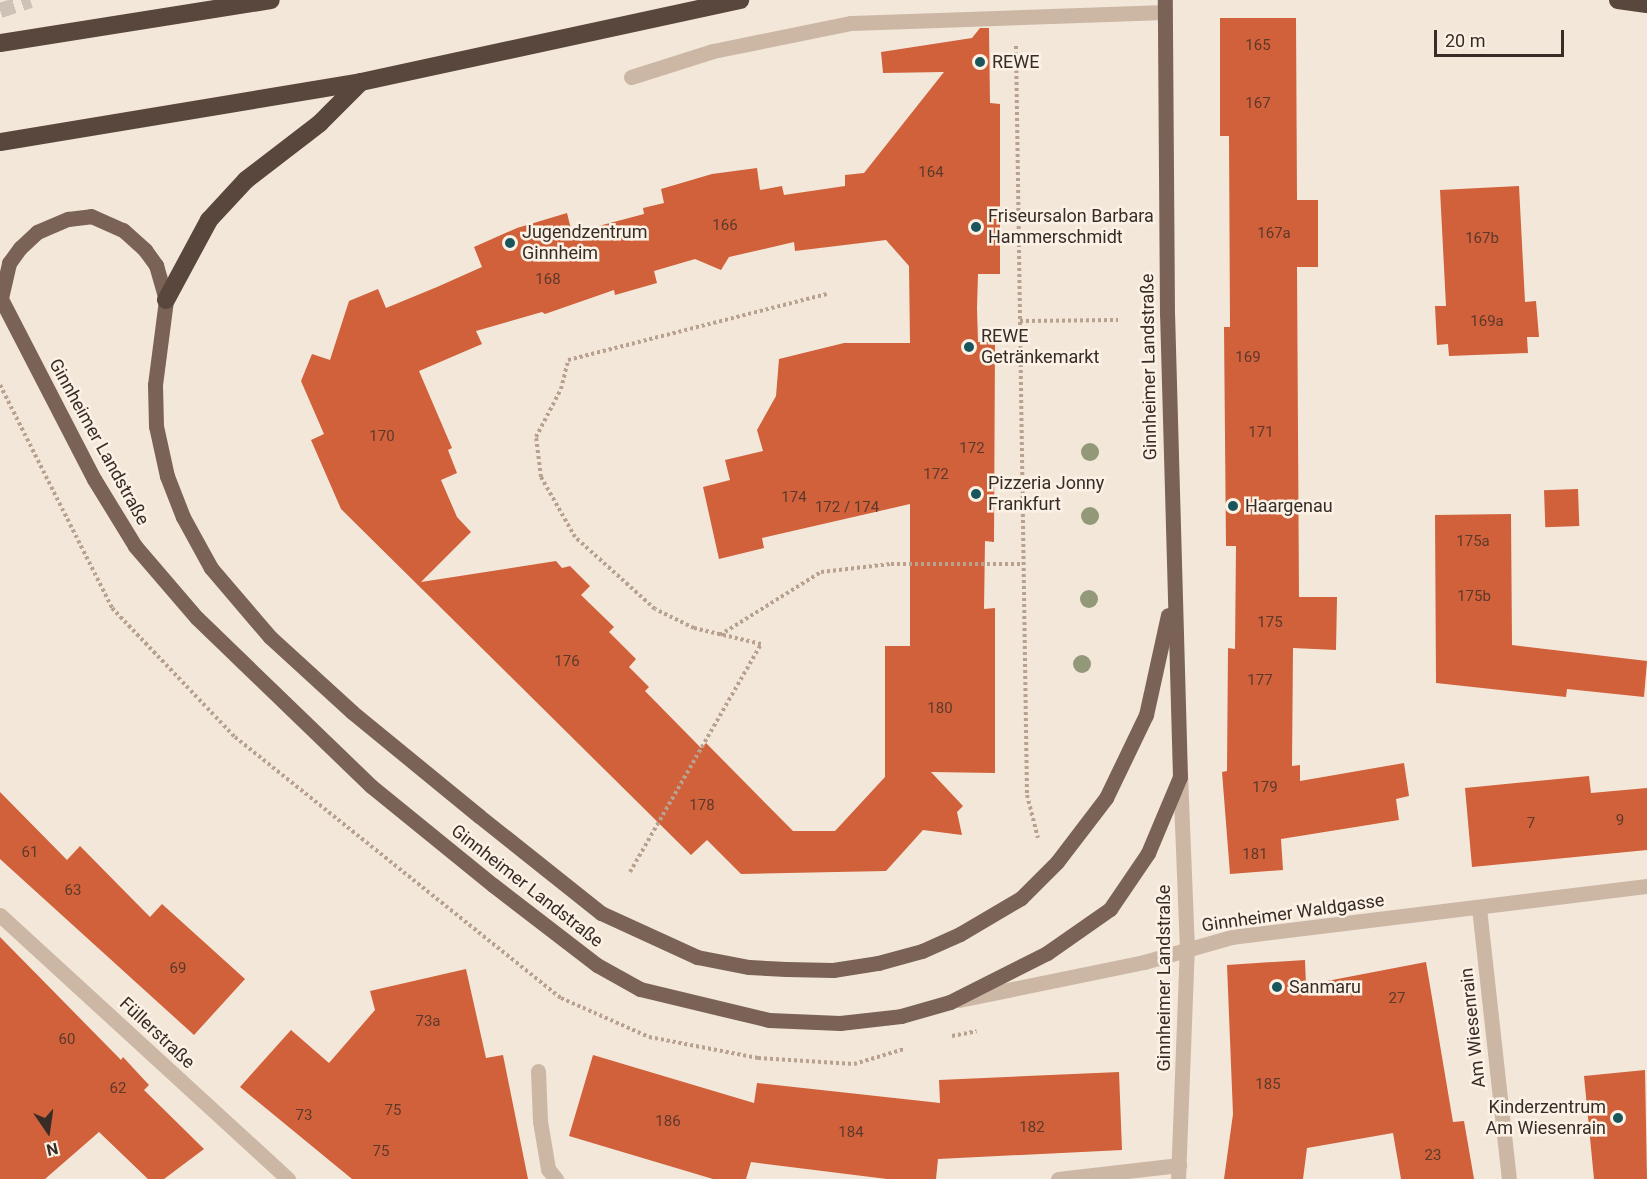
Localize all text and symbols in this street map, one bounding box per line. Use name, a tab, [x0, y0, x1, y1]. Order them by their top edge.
scale bar	[1437, 18, 1568, 56]
text: 20 m	[1445, 30, 1485, 51]
house number: 165	[1245, 37, 1271, 55]
place label: REWE	[992, 51, 1040, 73]
marker: REWE	[973, 55, 987, 69]
house number: 167	[1245, 95, 1271, 113]
house number: 164	[918, 164, 944, 182]
place label: Friseursalon Barbara Hammerschmidt	[988, 206, 1154, 248]
house number: 166	[712, 217, 738, 235]
marker: Friseursalon Barbara Hammerschmidt	[969, 220, 983, 234]
place label: Jugendzentrum Ginnheim	[522, 222, 648, 264]
house number: 167a	[1257, 225, 1291, 243]
house number: 167b	[1465, 230, 1499, 248]
marker: Jugendzentrum Ginnheim	[503, 236, 517, 250]
house number: 168	[535, 271, 561, 289]
street label: Ginnheimer Landstraße	[1137, 273, 1161, 461]
house number: 169a	[1470, 313, 1504, 331]
place label: REWE Getränkemarkt	[981, 326, 1099, 368]
marker: REWE Getränkemarkt	[962, 340, 976, 354]
house number: 169	[1235, 349, 1261, 367]
street label: Ginnheimer Landstraße	[44, 355, 154, 529]
house number: 171	[1248, 424, 1274, 442]
house number: 170	[369, 428, 395, 446]
house number: 172	[959, 440, 985, 458]
house number: 172	[923, 466, 949, 484]
place label: Pizzeria Jonny Frankfurt	[988, 473, 1104, 516]
marker: Pizzeria Jonny Frankfurt	[969, 487, 983, 501]
house number: 174	[781, 489, 807, 507]
place label: Haargenau	[1245, 495, 1333, 517]
house number: 172 / 174	[815, 499, 879, 517]
marker: Haargenau	[1226, 499, 1240, 513]
house number: 175a	[1456, 533, 1490, 551]
house number: 175b	[1457, 588, 1491, 606]
house number: 175	[1257, 614, 1283, 632]
house number: 176	[554, 653, 580, 671]
house number: 177	[1247, 672, 1273, 690]
house number: 180	[927, 700, 953, 718]
house number: 179	[1252, 779, 1278, 797]
house number: 178	[689, 797, 715, 815]
house number: 9	[1616, 812, 1624, 830]
house number: 7	[1527, 815, 1535, 833]
street label: Ginnheimer Landstraße	[447, 820, 607, 952]
house number: 61	[22, 844, 38, 862]
house number: 181	[1242, 846, 1268, 864]
house number: 63	[65, 882, 81, 900]
street label: Ginnheimer Landstraße	[1153, 885, 1175, 1071]
street label: Ginnheimer Waldgasse	[1200, 889, 1386, 937]
house number: 69	[170, 960, 186, 978]
street label: Am Wiesenrain	[1456, 967, 1490, 1089]
place label: Sanmaru	[1289, 976, 1361, 998]
marker: Sanmaru	[1270, 980, 1284, 994]
house number: 27	[1389, 990, 1405, 1008]
street label: Füllerstraße	[115, 993, 199, 1073]
house number: 73a	[415, 1013, 441, 1031]
house number: 60	[59, 1031, 75, 1049]
house number: 185	[1255, 1076, 1281, 1094]
house number: 62	[110, 1080, 126, 1098]
place label: Kinderzentrum Am Wiesenrain	[1485, 1097, 1606, 1140]
north arrow	[18, 1101, 78, 1161]
house number: 75	[385, 1102, 401, 1120]
house number: 73	[296, 1107, 312, 1125]
marker: Kinderzentrum Am Wiesenrain	[1611, 1111, 1625, 1125]
house number: 186	[655, 1113, 681, 1131]
house number: 182	[1019, 1119, 1045, 1137]
house number: 184	[838, 1124, 864, 1142]
text: N	[45, 1138, 60, 1160]
house number: 75	[373, 1143, 389, 1161]
house number: 23	[1425, 1147, 1441, 1165]

